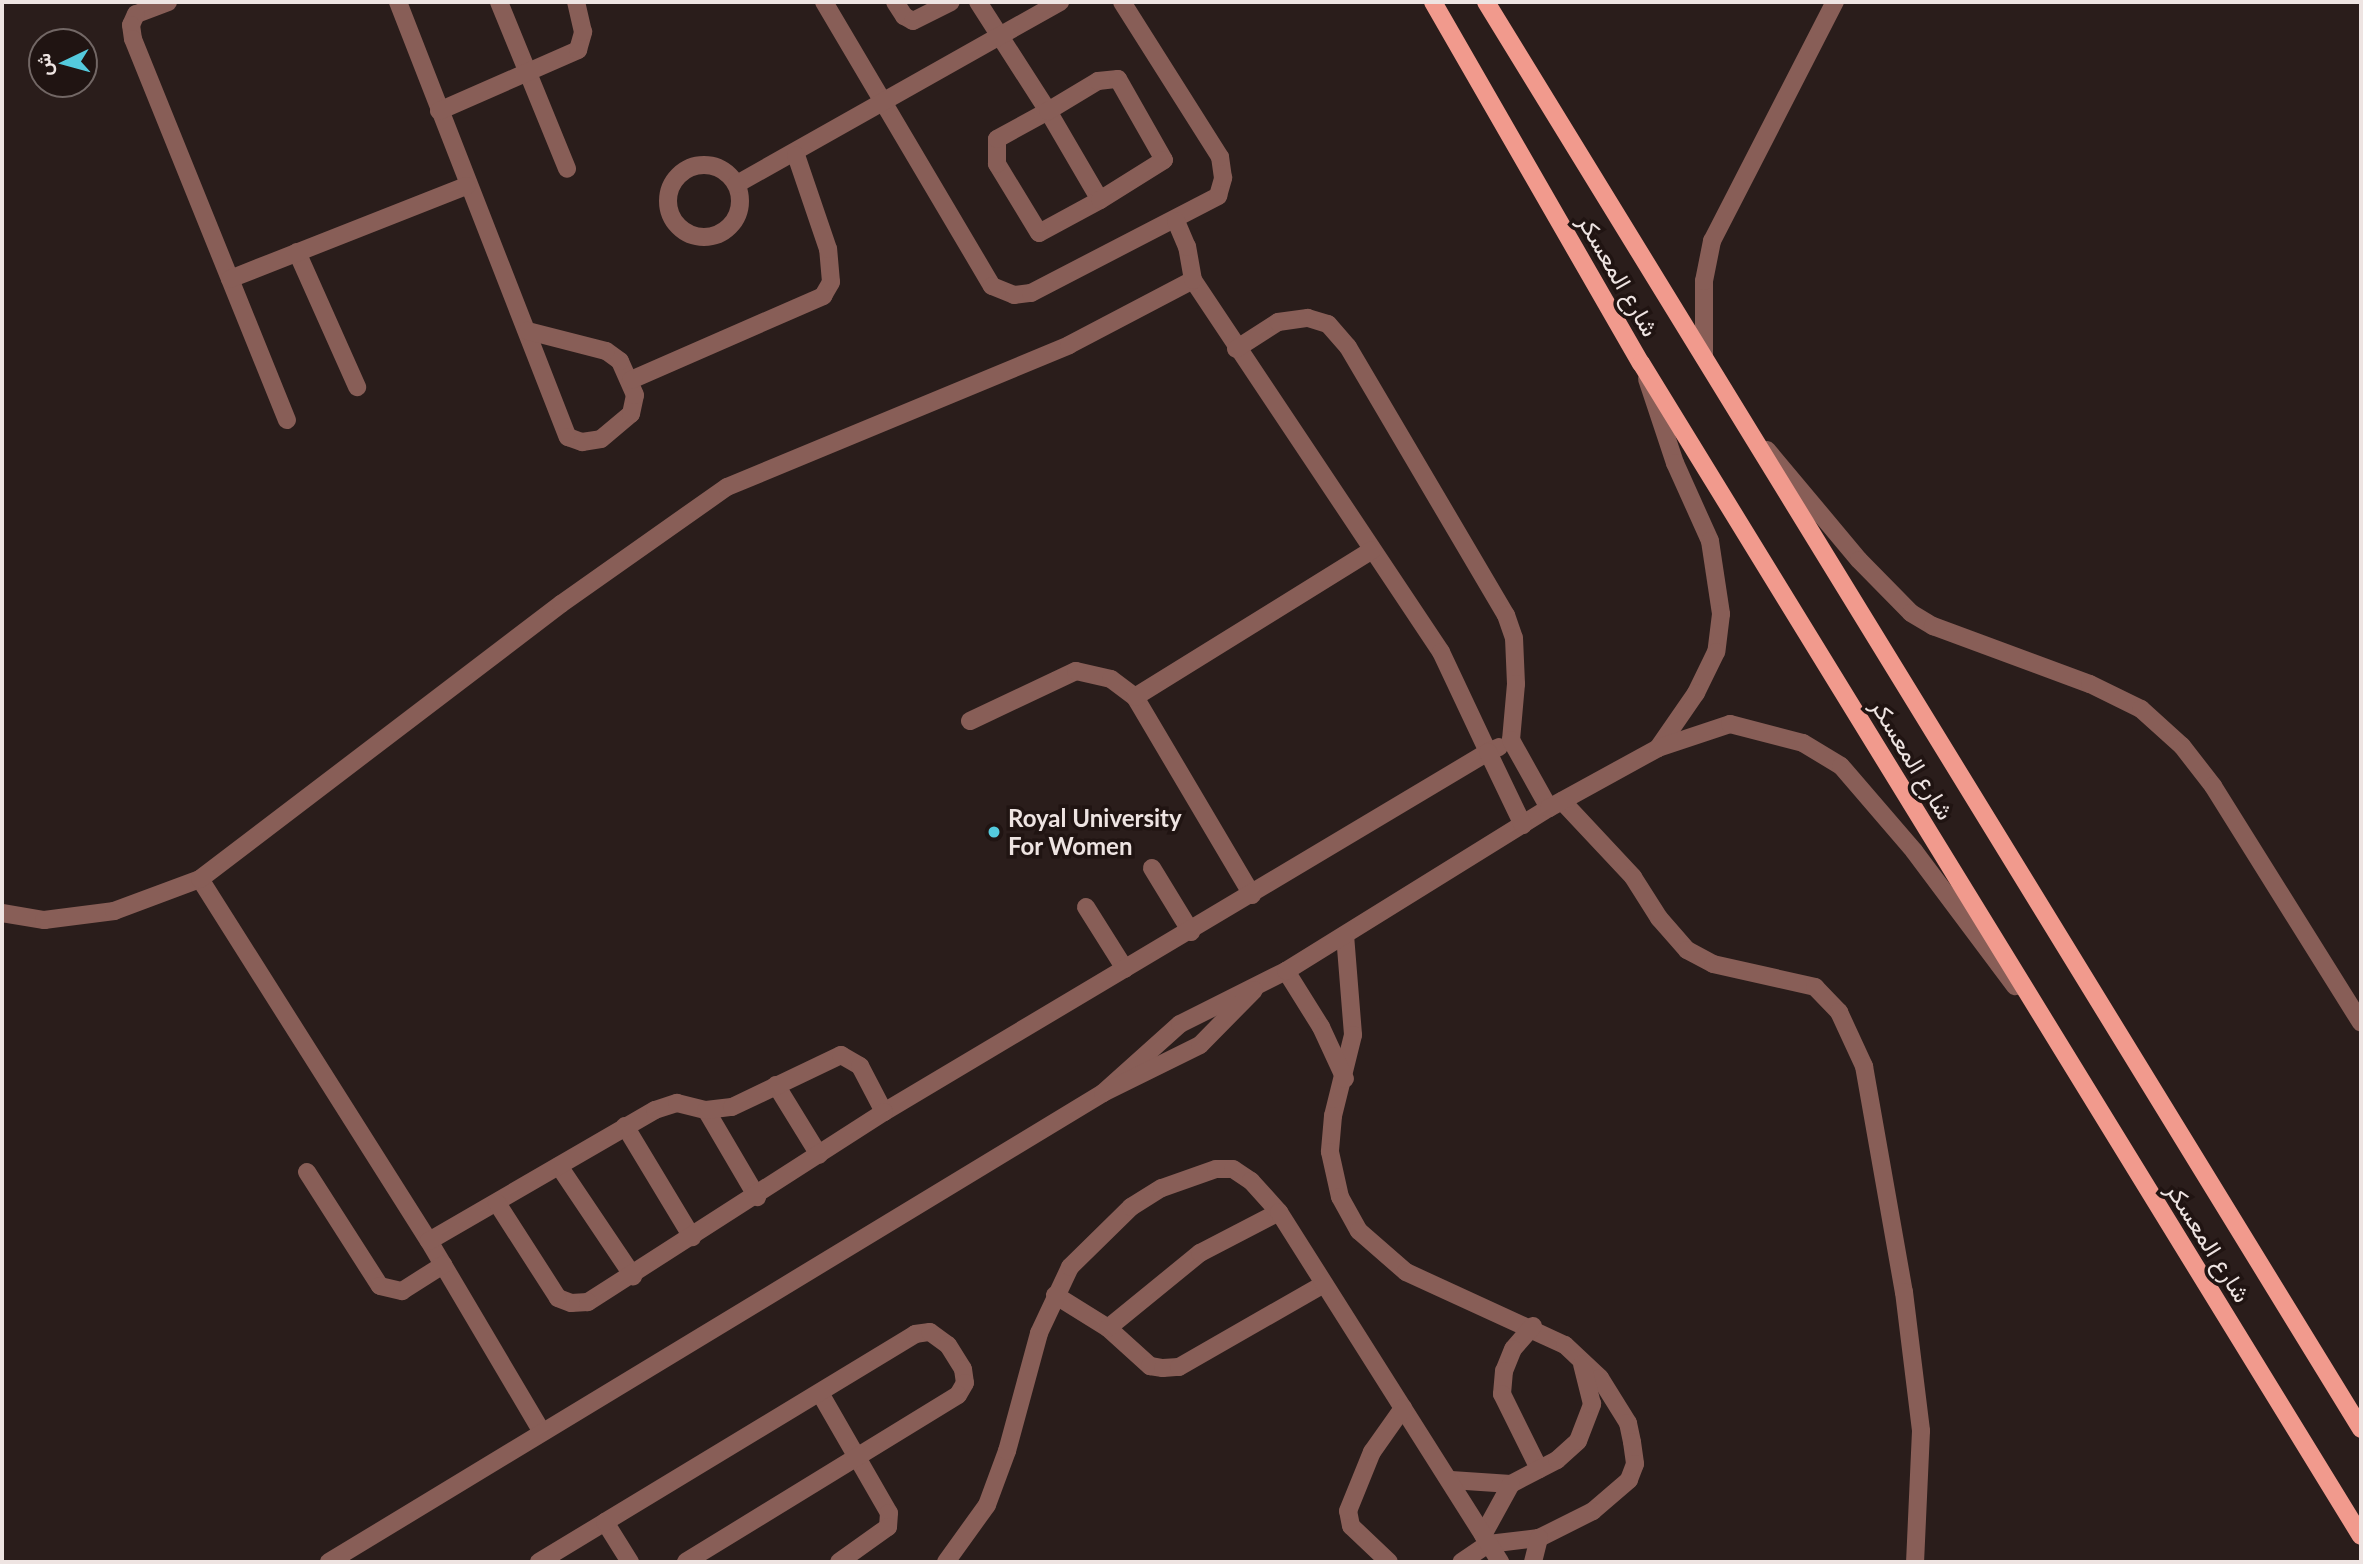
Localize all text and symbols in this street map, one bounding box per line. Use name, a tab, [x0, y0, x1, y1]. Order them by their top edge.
north arrow	[28, 28, 98, 98]
text: ش	[31, 52, 56, 77]
street label: شارع المعسكر	[1572, 209, 1666, 341]
street label: شارع المعسكر	[1866, 693, 1960, 825]
place label: Royal University For Women	[1008, 804, 1182, 860]
marker: Royal University For Women	[986, 824, 1002, 840]
street label: شارع المعسكر	[2161, 1177, 2257, 1307]

